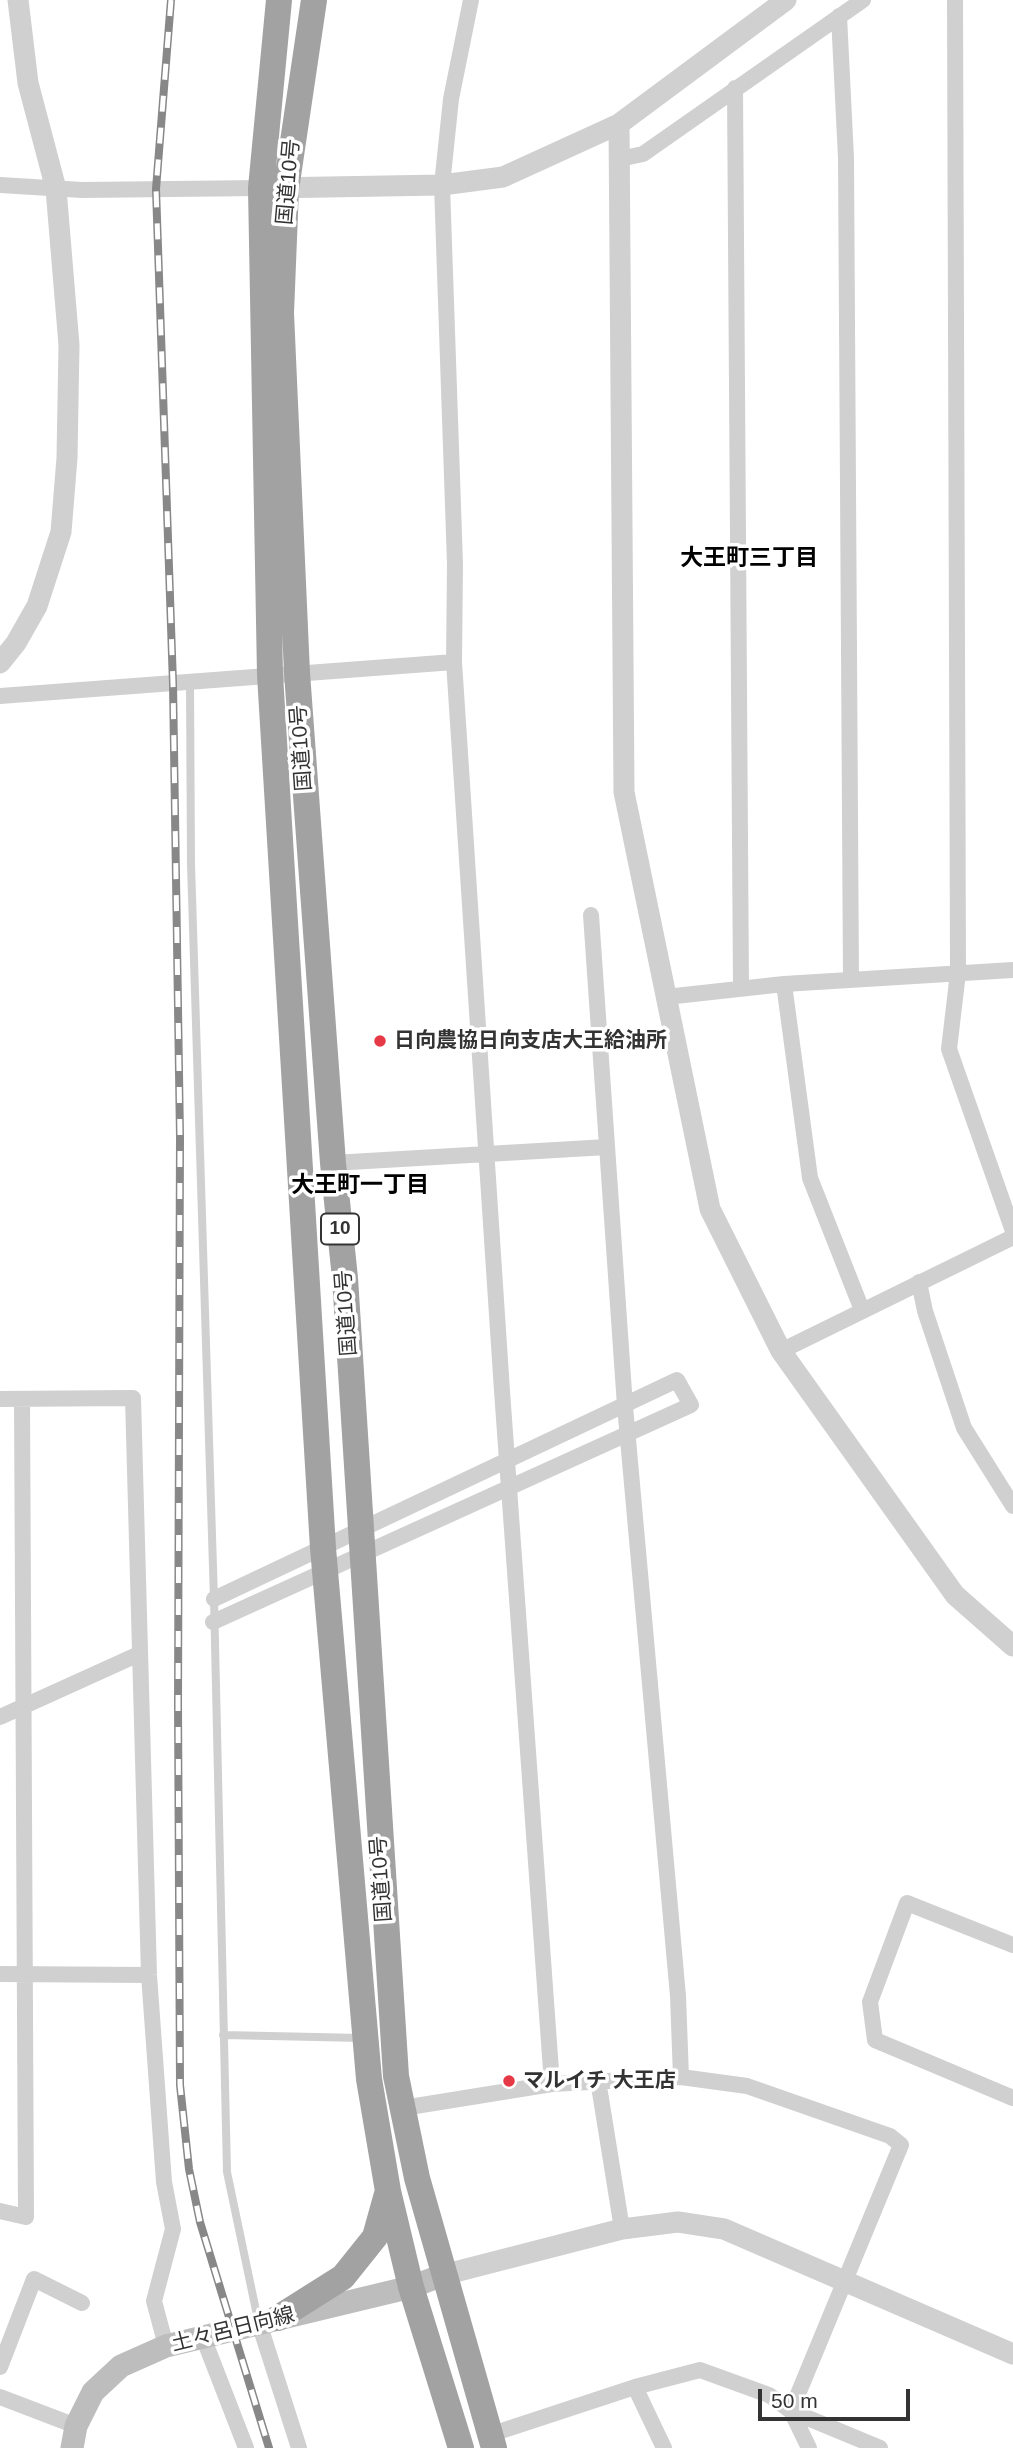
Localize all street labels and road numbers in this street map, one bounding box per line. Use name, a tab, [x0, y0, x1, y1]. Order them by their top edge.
street label: 国道10号	[273, 138, 305, 226]
street label: 国道10号	[286, 704, 318, 792]
road number: 10	[321, 1214, 359, 1245]
street label: 国道10号	[331, 1269, 363, 1357]
street label: 国道10号	[366, 1835, 398, 1923]
street label: 土々呂日向線	[169, 2303, 297, 2357]

